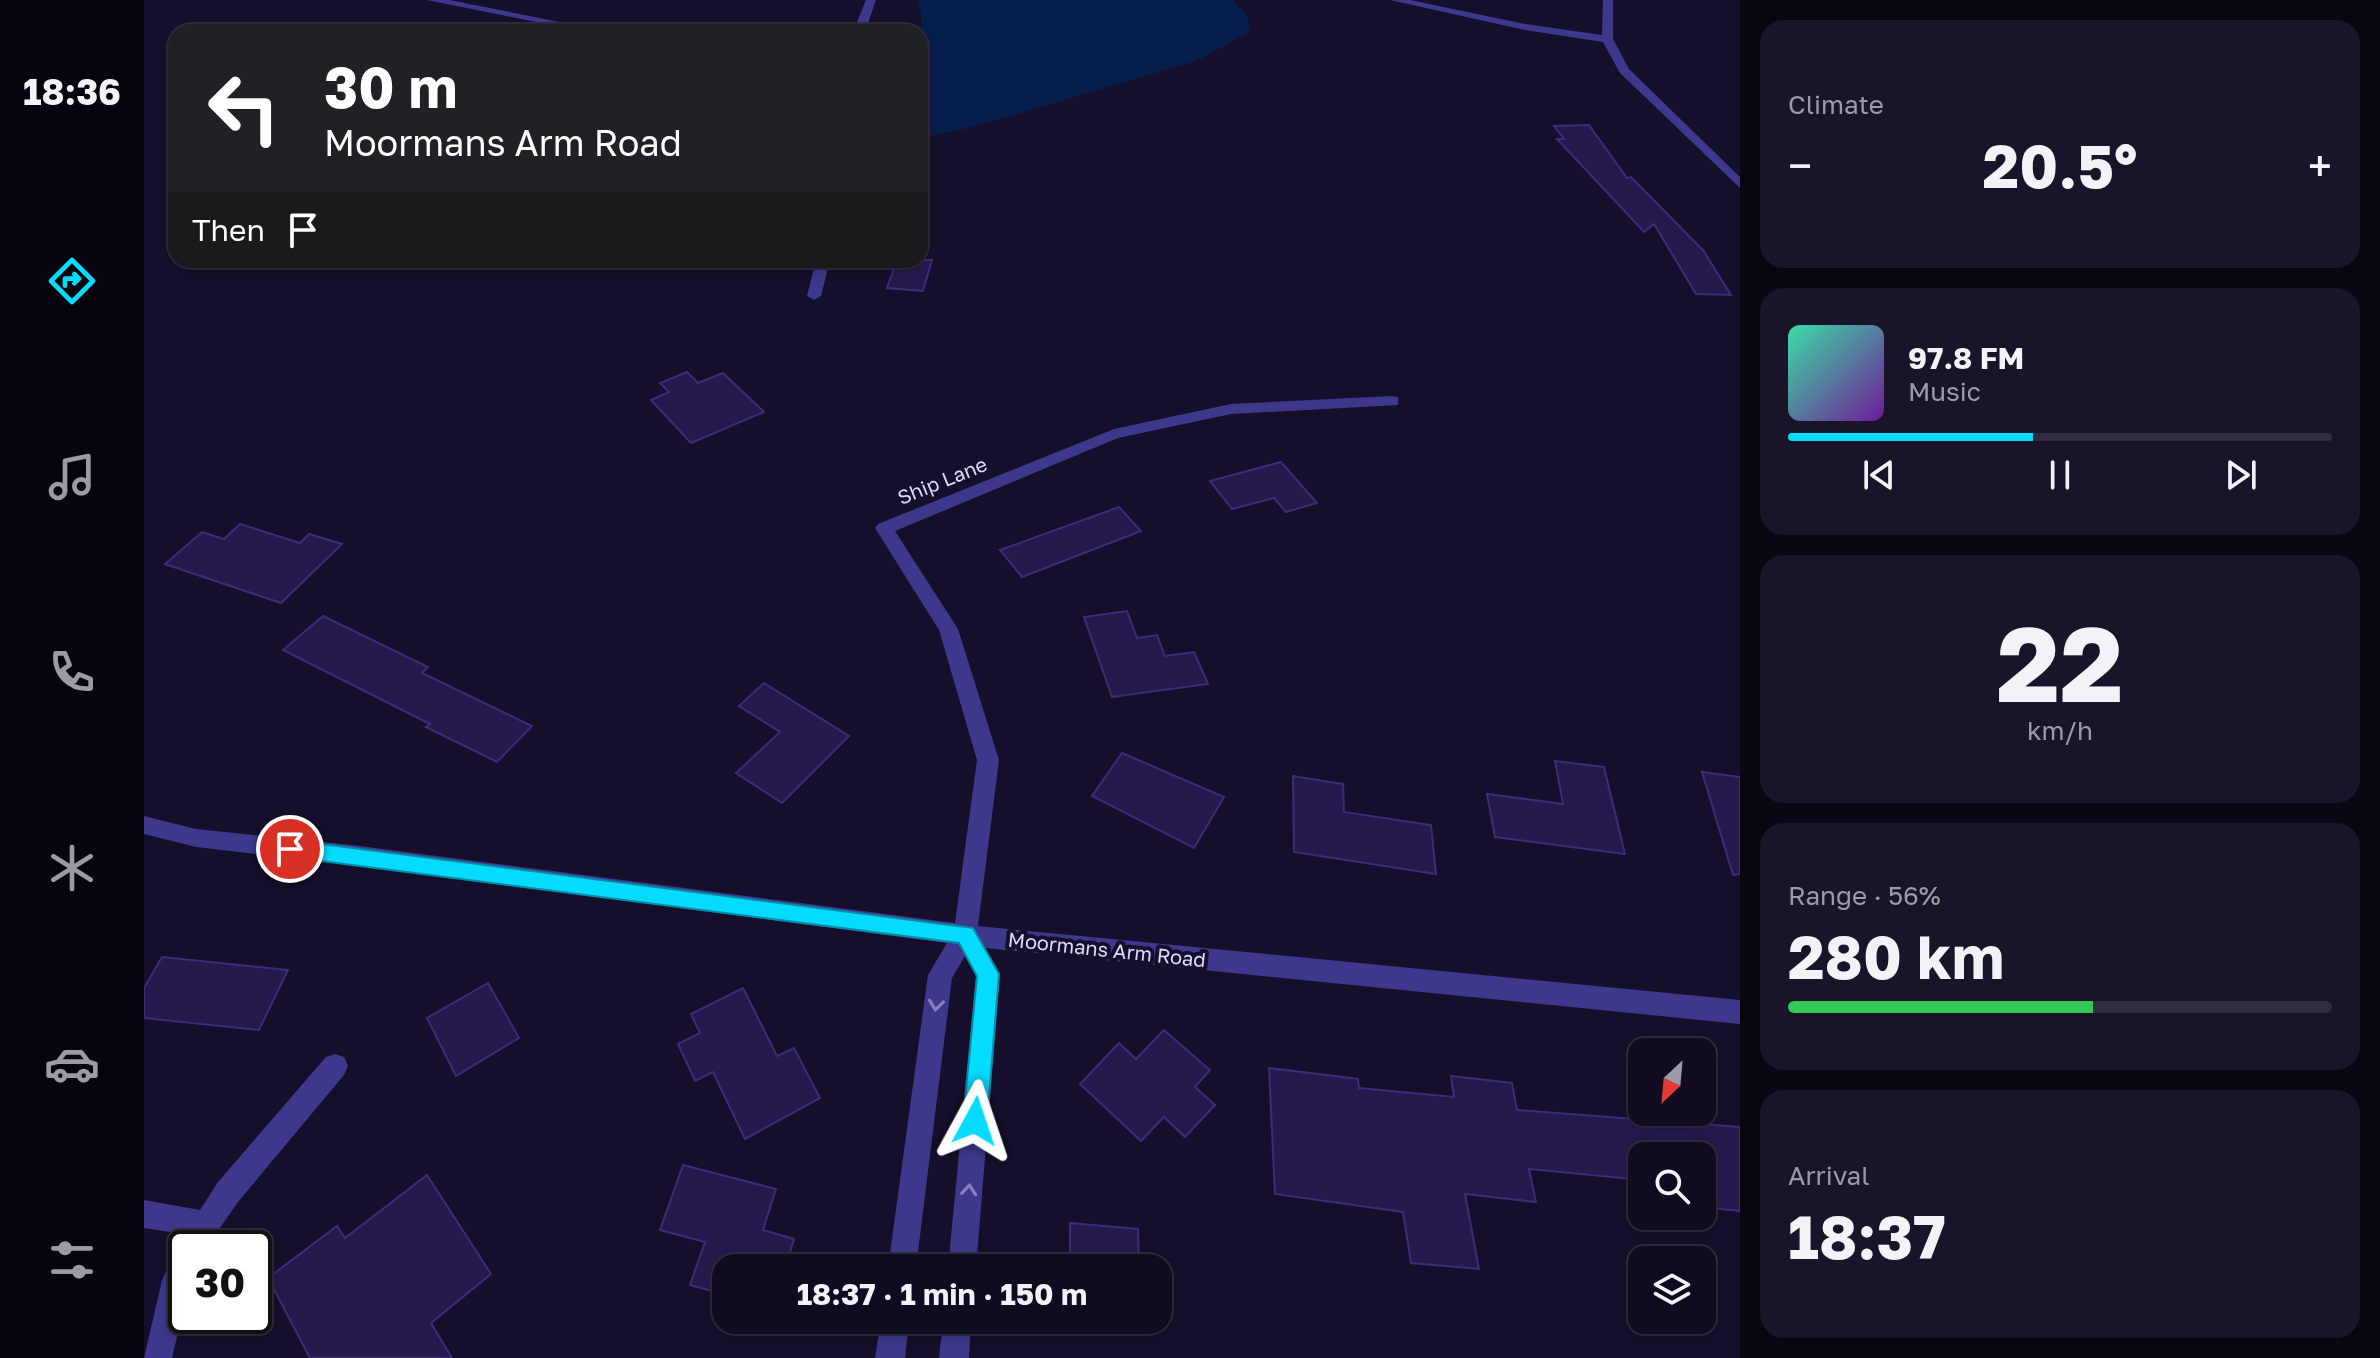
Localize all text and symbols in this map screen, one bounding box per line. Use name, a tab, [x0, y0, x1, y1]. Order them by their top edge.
text: 30 m	[324, 53, 458, 120]
icon: left	[192, 56, 296, 160]
text: 18:36	[23, 70, 121, 113]
text: Climate	[1788, 89, 1884, 120]
text: Moormans Arm Road	[324, 121, 682, 164]
text: 20.5°	[1983, 129, 2137, 201]
text: −	[1788, 139, 1812, 192]
text: +	[2308, 139, 2332, 192]
icon: arrive	[281, 208, 325, 252]
text: Then	[192, 212, 265, 248]
icon: directions	[44, 253, 100, 309]
text: 97.8 FM	[1908, 340, 2024, 376]
text: Music	[1908, 376, 1981, 407]
icon: music	[44, 449, 100, 505]
street label: Ship Lane	[894, 451, 990, 509]
icon: previous	[1857, 453, 1901, 497]
icon: pause	[2038, 453, 2082, 497]
icon: next	[2219, 453, 2263, 497]
text: 22	[1997, 600, 2123, 725]
icon: phone	[44, 644, 100, 700]
text: km/h	[2027, 715, 2093, 746]
pin	[256, 815, 324, 883]
icon: arrive	[268, 827, 312, 871]
icon: climate	[44, 840, 100, 896]
text: Range · 56%	[1788, 880, 1941, 911]
text: 280 km	[1788, 920, 2004, 992]
street label: Moormans Arm Road	[1007, 927, 1207, 971]
one-way arrow	[928, 998, 945, 1012]
icon: car	[44, 1036, 100, 1092]
north arrow	[1628, 1038, 1716, 1126]
map controls	[1628, 1038, 1716, 1334]
position arrow	[933, 1079, 1017, 1163]
button: search	[1628, 1142, 1716, 1230]
text: Arrival	[1788, 1160, 1869, 1191]
one-way arrow	[960, 1183, 977, 1196]
text: 18:37	[1788, 1200, 1946, 1272]
speed limit sign: 30	[168, 1230, 272, 1334]
icon: filters	[44, 1232, 100, 1288]
button: layers	[1628, 1246, 1716, 1334]
text: 18:37 · 1 min · 150 m	[797, 1276, 1087, 1312]

